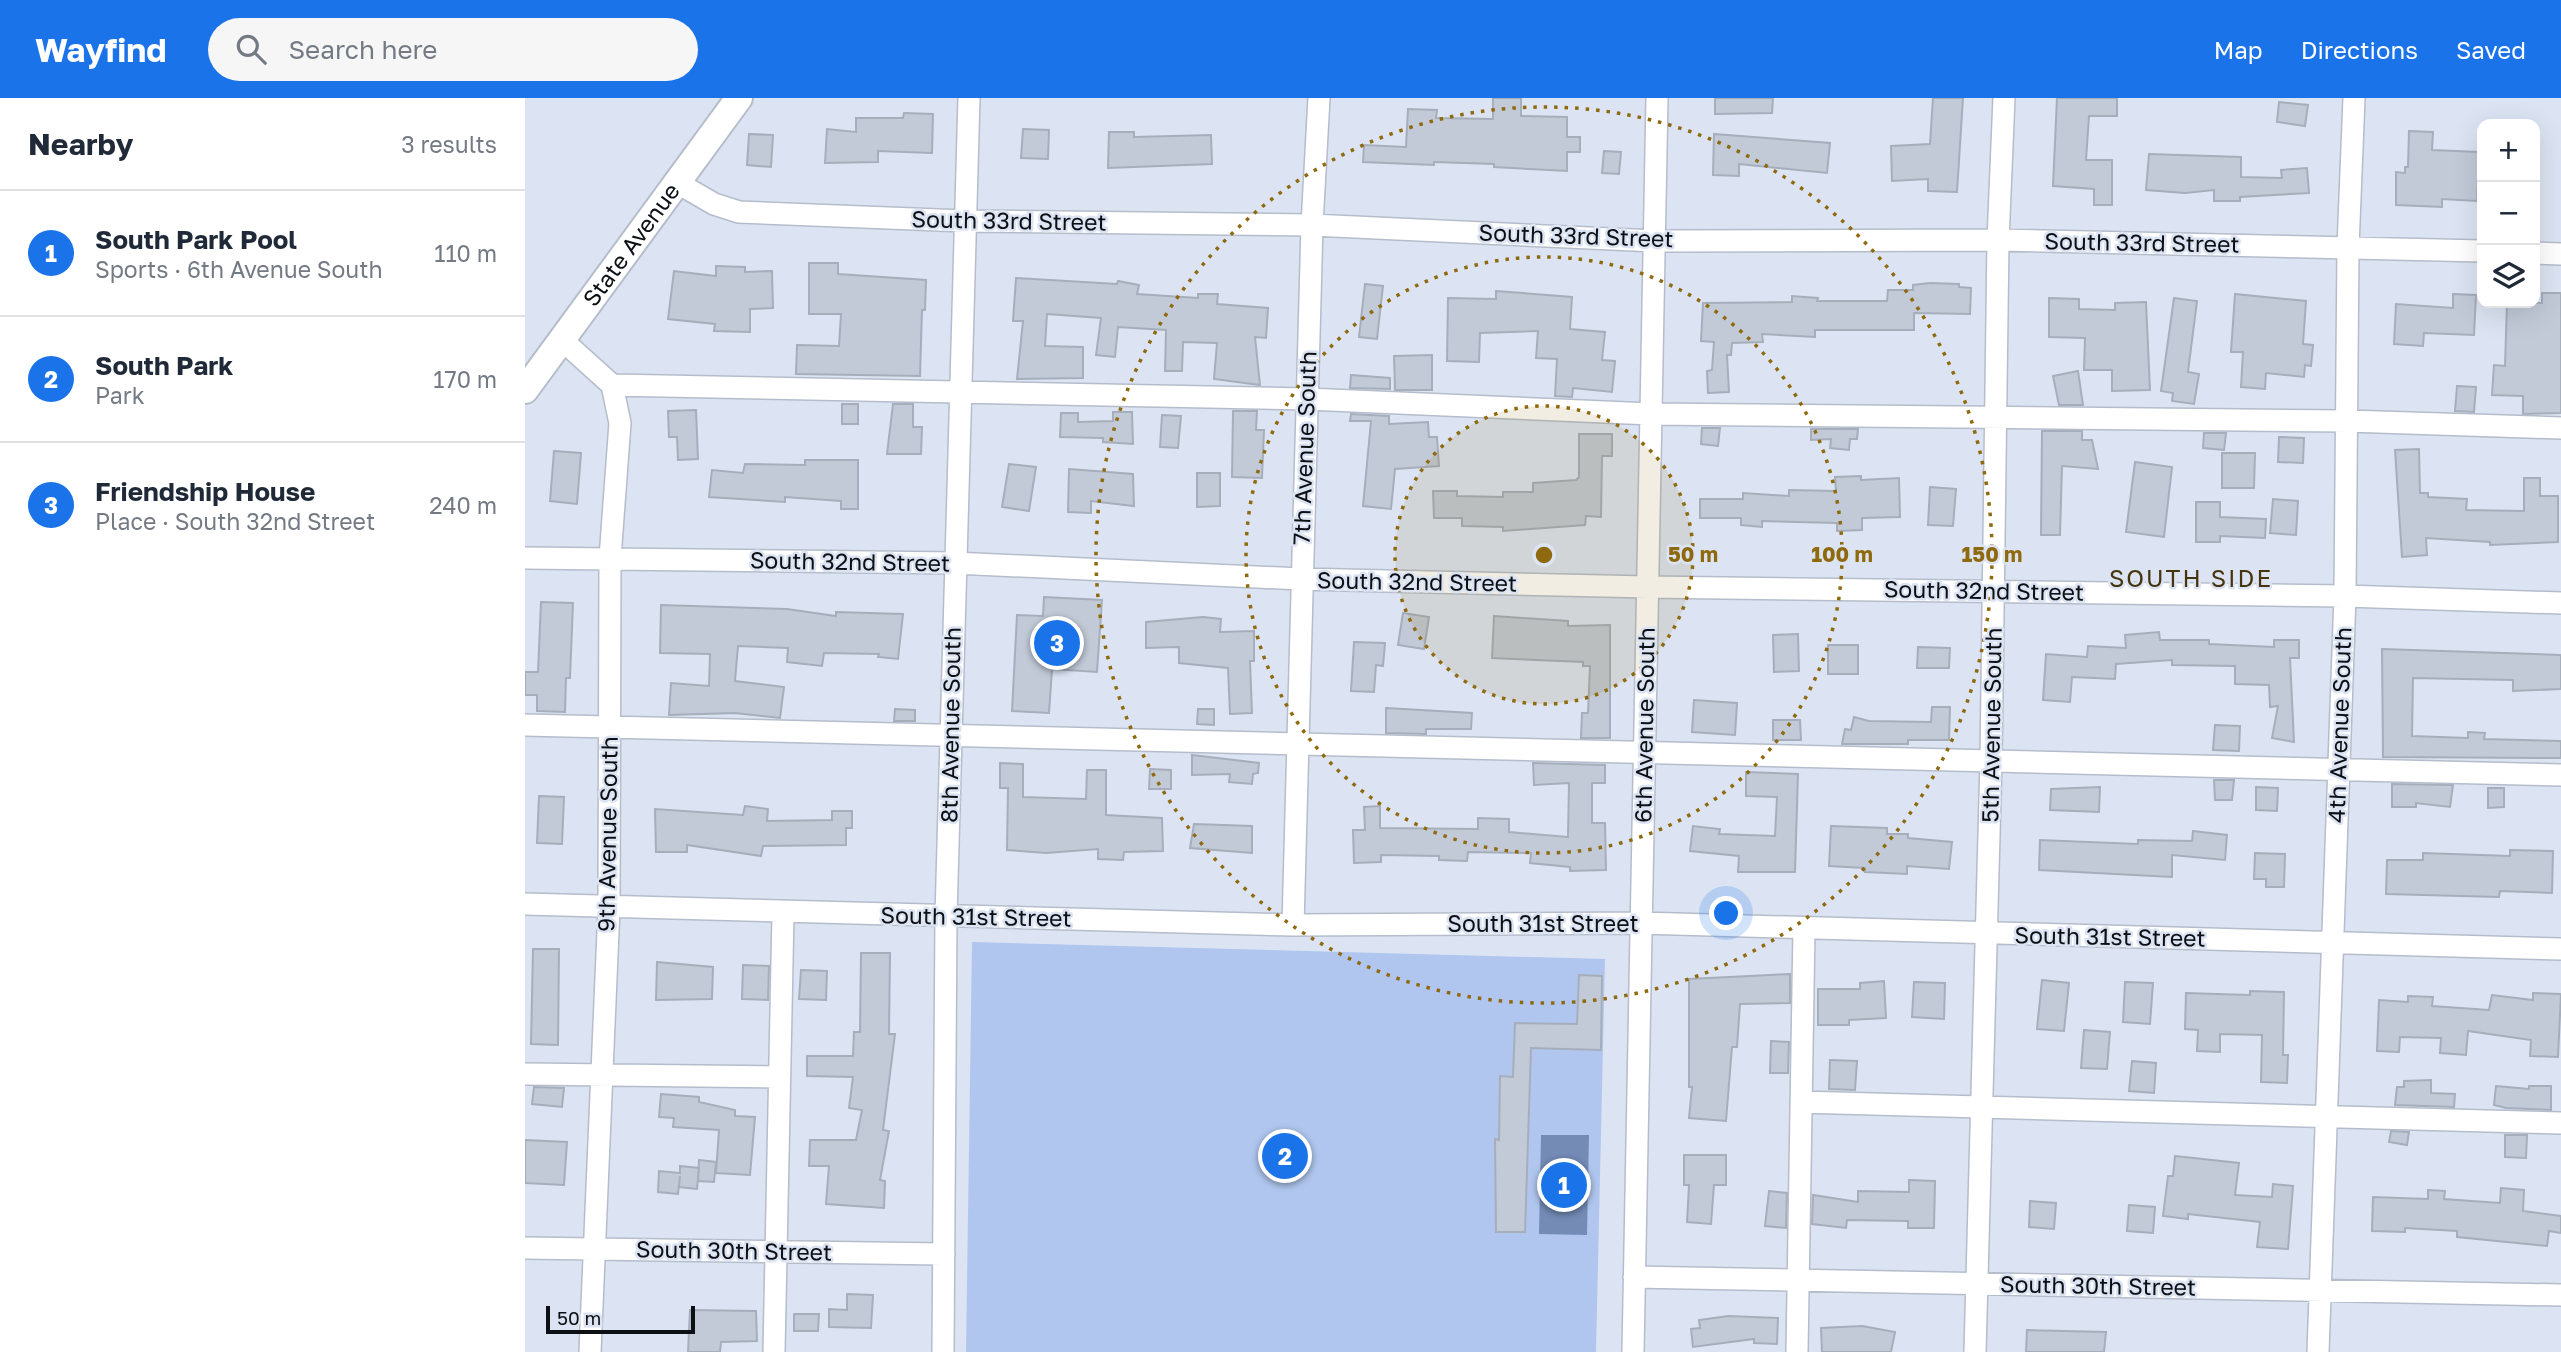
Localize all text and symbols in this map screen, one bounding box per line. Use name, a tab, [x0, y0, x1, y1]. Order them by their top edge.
search box	[208, 18, 698, 81]
text: Wayfind	[35, 30, 166, 69]
icon: search	[232, 30, 270, 68]
text: Search here	[288, 34, 437, 65]
text: Map	[2214, 35, 2263, 64]
text: Directions	[2301, 35, 2418, 64]
text: Saved	[2456, 35, 2526, 64]
map controls	[2477, 119, 2540, 308]
button: +	[2477, 119, 2540, 182]
text: Nearby	[28, 126, 133, 162]
text: 3 results	[401, 130, 497, 158]
street label: State Avenue	[576, 177, 685, 311]
button: −	[2477, 182, 2540, 245]
street label: South 33rd Street	[911, 204, 1107, 236]
street label: South 33rd Street	[1478, 218, 1674, 252]
text: South Park Pool	[95, 224, 297, 255]
street label: South 33rd Street	[2044, 226, 2240, 258]
text: 1	[45, 239, 57, 267]
text: 110 m	[434, 239, 497, 267]
button: layers	[2477, 245, 2540, 308]
text: Sports · 6th Avenue South	[95, 255, 383, 283]
text: South Park	[95, 350, 233, 381]
street label: 7th Avenue South	[1287, 351, 1321, 545]
text: 2	[44, 365, 58, 393]
text: 170 m	[433, 365, 497, 393]
text: Park	[95, 381, 145, 409]
text: Friendship House	[95, 476, 315, 507]
text: 3	[44, 491, 58, 519]
text: 240 m	[429, 491, 497, 519]
text: Place · South 32nd Street	[95, 507, 375, 535]
text: 50 m	[1668, 541, 1718, 567]
text: 100 m	[1811, 541, 1873, 567]
text: 150 m	[1962, 541, 2022, 567]
centre of rings	[1532, 543, 1556, 567]
street label: South 32nd Street	[750, 545, 950, 577]
district label: SOUTH SIDE	[2109, 563, 2273, 592]
street label: South 32nd Street	[1317, 565, 1517, 597]
street label: South 32nd Street	[1884, 574, 2084, 606]
pin: 3	[1034, 617, 1080, 669]
street label: 8th Avenue South	[934, 627, 966, 823]
street label: 6th Avenue South	[1628, 627, 1660, 823]
street label: 5th Avenue South	[1975, 627, 2007, 823]
street label: 4th Avenue South	[2322, 627, 2356, 823]
street label: 9th Avenue South	[591, 736, 623, 932]
your location	[1709, 896, 1743, 930]
street label: South 31st Street	[880, 900, 1072, 932]
street label: South 31st Street	[1447, 909, 1639, 937]
street label: South 31st Street	[2014, 920, 2206, 952]
pin: 2	[1262, 1130, 1308, 1182]
pin: 1	[1541, 1159, 1587, 1211]
street label: South 30th Street	[636, 1234, 832, 1266]
street label: South 30th Street	[2000, 1269, 2196, 1301]
scale bar	[546, 1303, 695, 1335]
text: 50 m	[557, 1306, 601, 1329]

